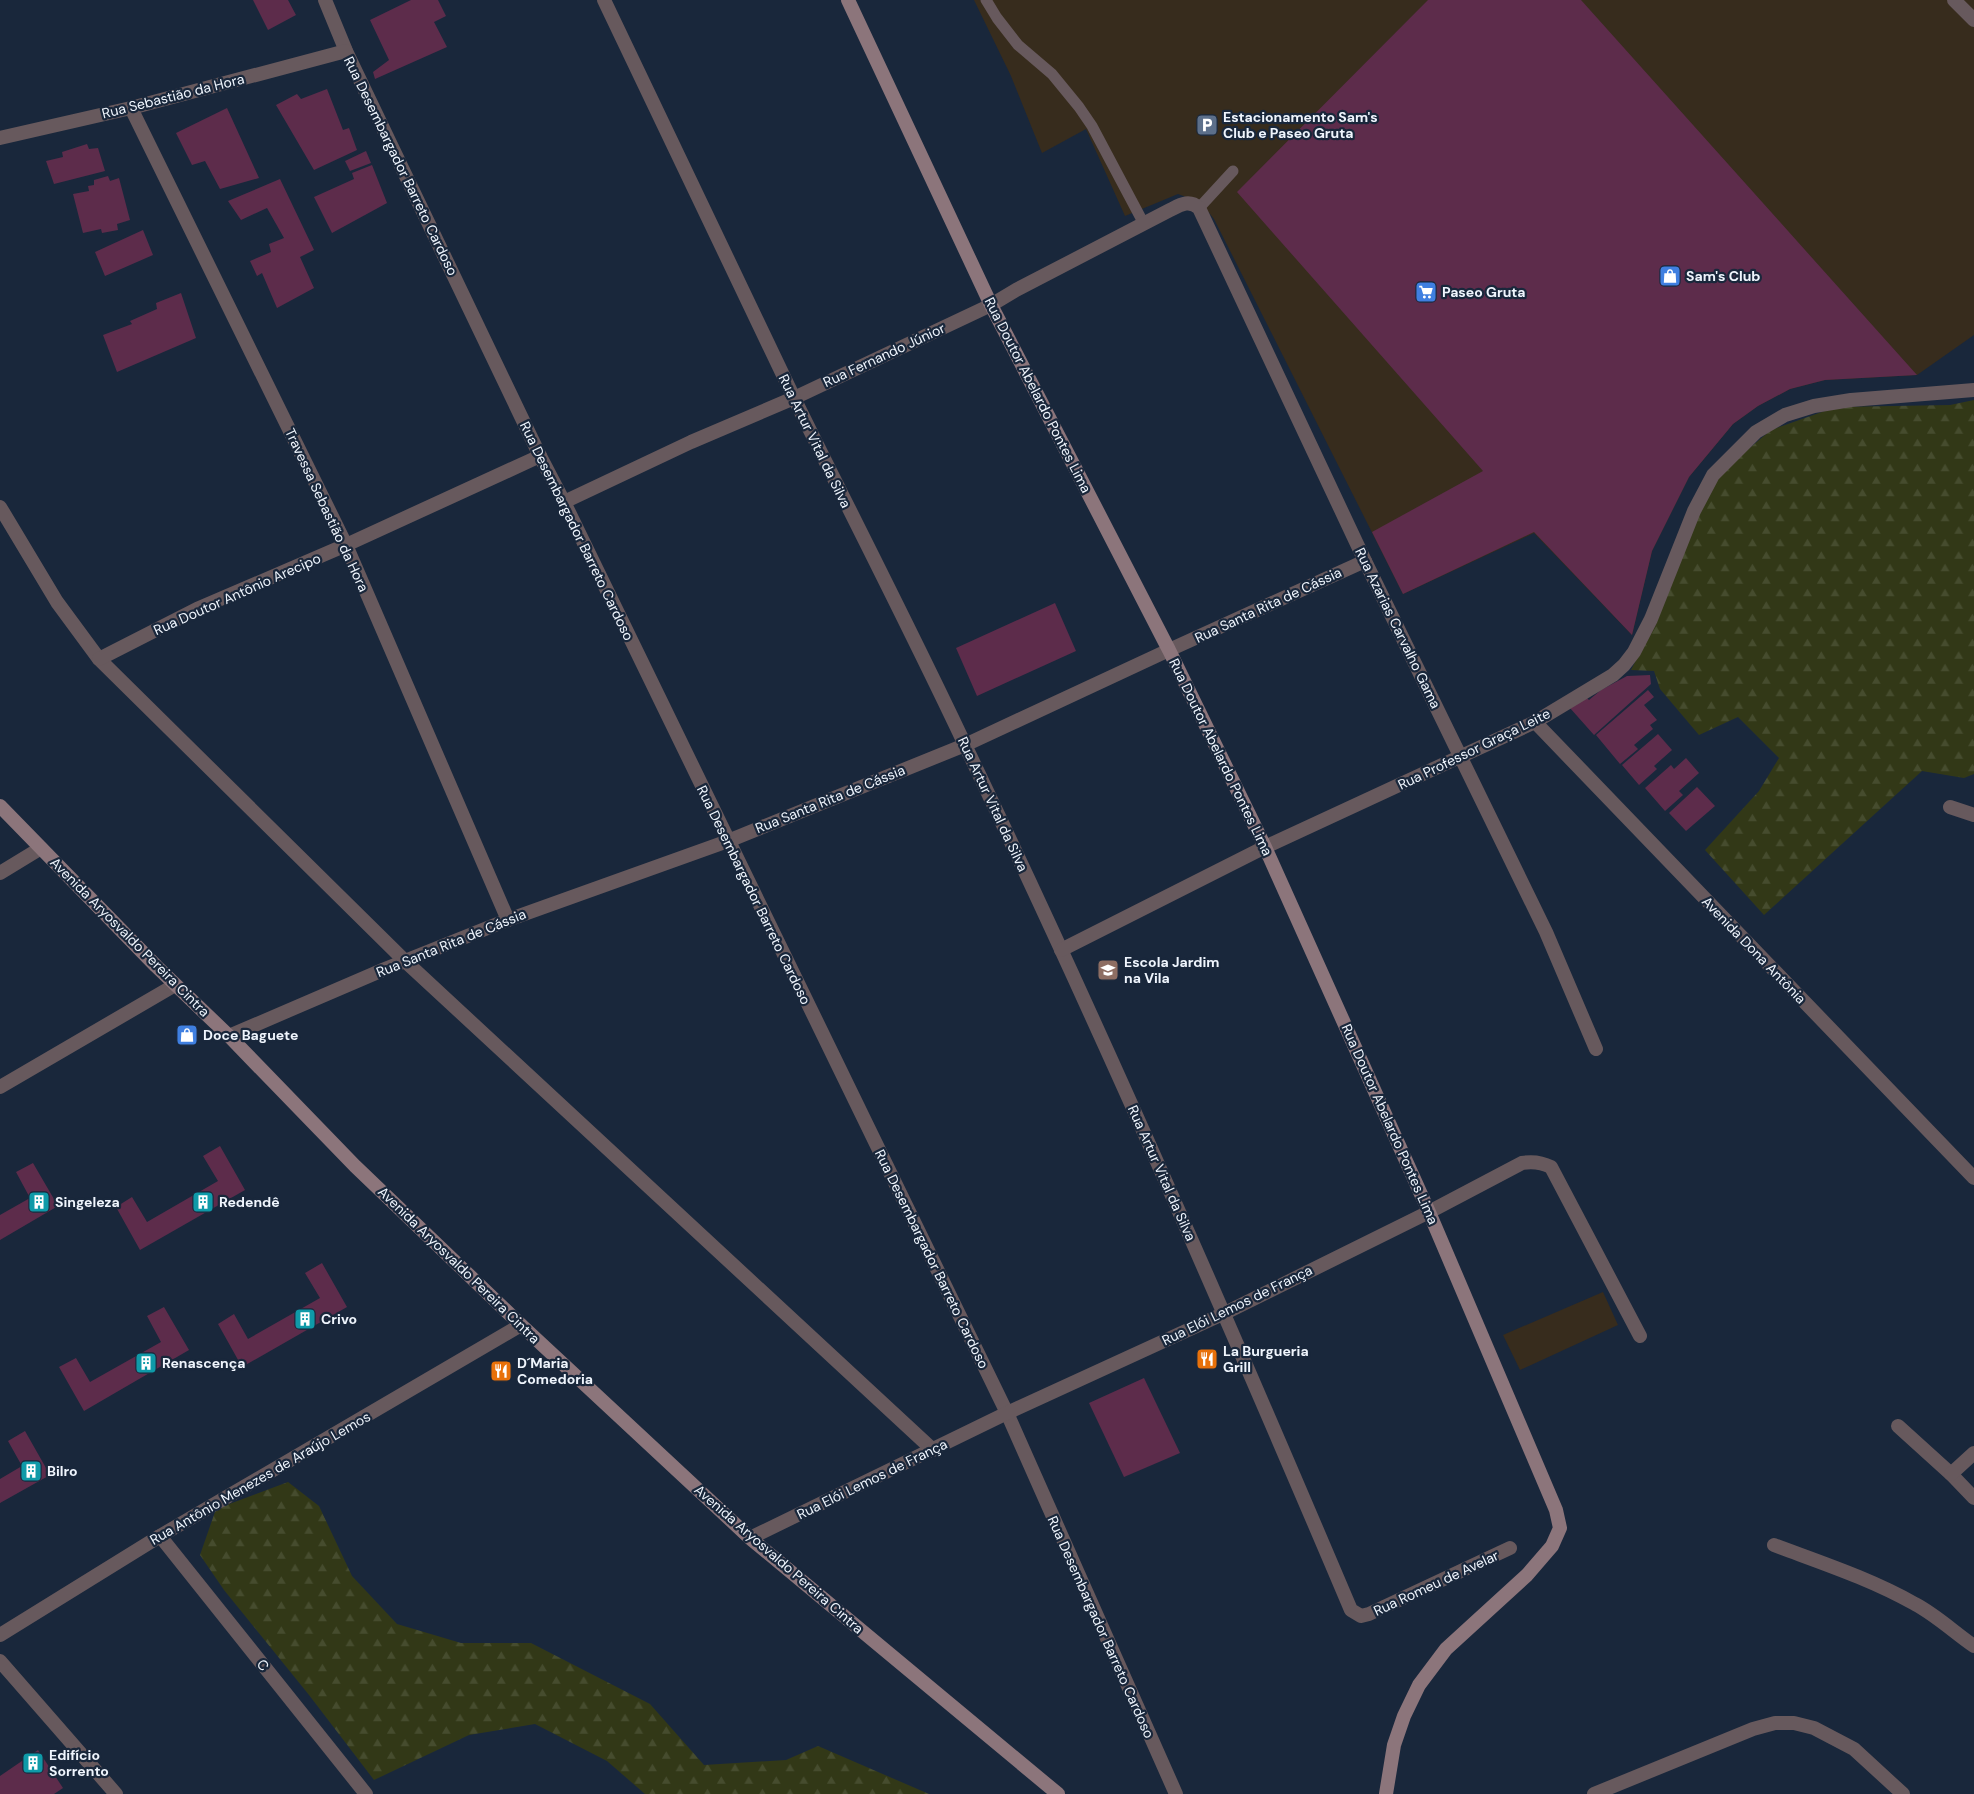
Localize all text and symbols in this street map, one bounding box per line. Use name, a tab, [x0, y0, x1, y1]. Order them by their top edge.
street label: Rua Desembargador Barreto Cardoso	[340, 53, 462, 279]
street label: Rua Sebastião da Hora	[100, 70, 246, 122]
place label: Estacionamento Sam's Club e Paseo Gruta	[1223, 108, 1378, 142]
parking icon: Estacionamento Sam's Club e Paseo Gruta	[1195, 113, 1219, 137]
shop icon: Sam's Club	[1658, 264, 1682, 288]
place label: Sam's Club	[1686, 267, 1761, 285]
supermarket icon: Paseo Gruta	[1414, 280, 1438, 304]
place label: Paseo Gruta	[1442, 283, 1526, 301]
street label: Rua Doutor Abelardo Pontes Lima	[981, 294, 1095, 496]
street label: Rua Fernando Júnior	[820, 319, 948, 391]
street label: Rua Artur Vital da Silva	[775, 371, 855, 511]
street label: Rua Desembargador Barreto Cardoso	[516, 418, 638, 644]
street label: Travessa Sebastião da Hora	[281, 425, 373, 595]
street label: Rua Azarias Carvalho Gama	[1351, 545, 1445, 711]
street label: Rua Doutor Antônio Arecipo	[151, 549, 323, 639]
street label: Rua Santa Rita de Cássia	[1192, 563, 1344, 647]
street label: Rua Doutor Abelardo Pontes Lima	[1165, 655, 1277, 859]
street label: Rua Professor Graça Leite	[1395, 704, 1553, 794]
street label: Rua Artur Vital da Silva	[954, 734, 1032, 874]
street label: Rua Santa Rita de Cássia	[752, 761, 908, 837]
street label: Rua Desembargador Barreto Cardoso	[693, 782, 815, 1008]
street label: Avenida Aryosvaldo Pereira Cintra	[46, 853, 214, 1021]
street label: Avenida Dona Antônia	[1698, 893, 1810, 1007]
street label: Rua Santa Rita de Cássia	[373, 905, 529, 981]
place label: Escola Jardim na Vila	[1124, 953, 1219, 987]
school or university icon: Escola Jardim na Vila	[1096, 958, 1120, 982]
street label: Rua Doutor Abelardo Pontes Lima	[1338, 1021, 1442, 1227]
shop icon: Doce Baguete	[175, 1023, 199, 1047]
place label: Doce Baguete	[203, 1026, 298, 1044]
street label: Rua Artur Vital da Silva	[1124, 1102, 1200, 1244]
street label: Rua Desembargador Barreto Cardoso	[871, 1146, 993, 1372]
street label: Avenida Aryosvaldo Pereira Cintra	[374, 1183, 544, 1347]
building icon: Singeleza	[27, 1190, 51, 1214]
building icon: Redendê	[191, 1190, 215, 1214]
place label: Singeleza	[55, 1193, 120, 1211]
place label: Redendê	[219, 1193, 280, 1211]
street label: Rua Elói Lemos de França	[1159, 1261, 1315, 1349]
building icon: Crivo	[293, 1307, 317, 1331]
place label: Crivo	[321, 1310, 357, 1328]
place label: La Burgueria Grill	[1223, 1342, 1309, 1376]
restaurant icon: La Burgueria Grill	[1195, 1347, 1219, 1371]
building icon: Renascença	[134, 1351, 158, 1375]
place label: Renascença	[162, 1354, 245, 1372]
place label: D´Maria Comedoria	[517, 1354, 593, 1388]
restaurant icon: D´Maria Comedoria	[489, 1359, 513, 1383]
street label: Rua Antônio Menezes de Araújo Lemos	[147, 1407, 373, 1549]
street label: Rua Elói Lemos de França	[794, 1435, 950, 1523]
building icon: Bilro	[19, 1459, 43, 1483]
place label: Bilro	[47, 1462, 78, 1480]
street label: Avenida Aryosvaldo Pereira Cintra	[691, 1481, 867, 1637]
street label: Rua Desembargador Barreto Cardoso	[1044, 1513, 1158, 1741]
street label: Rua Romeu de Avelar	[1371, 1546, 1501, 1620]
street label: C	[253, 1655, 273, 1675]
place label: Edifício Sorrento	[49, 1746, 109, 1780]
building icon: Edifício Sorrento	[21, 1751, 45, 1775]

